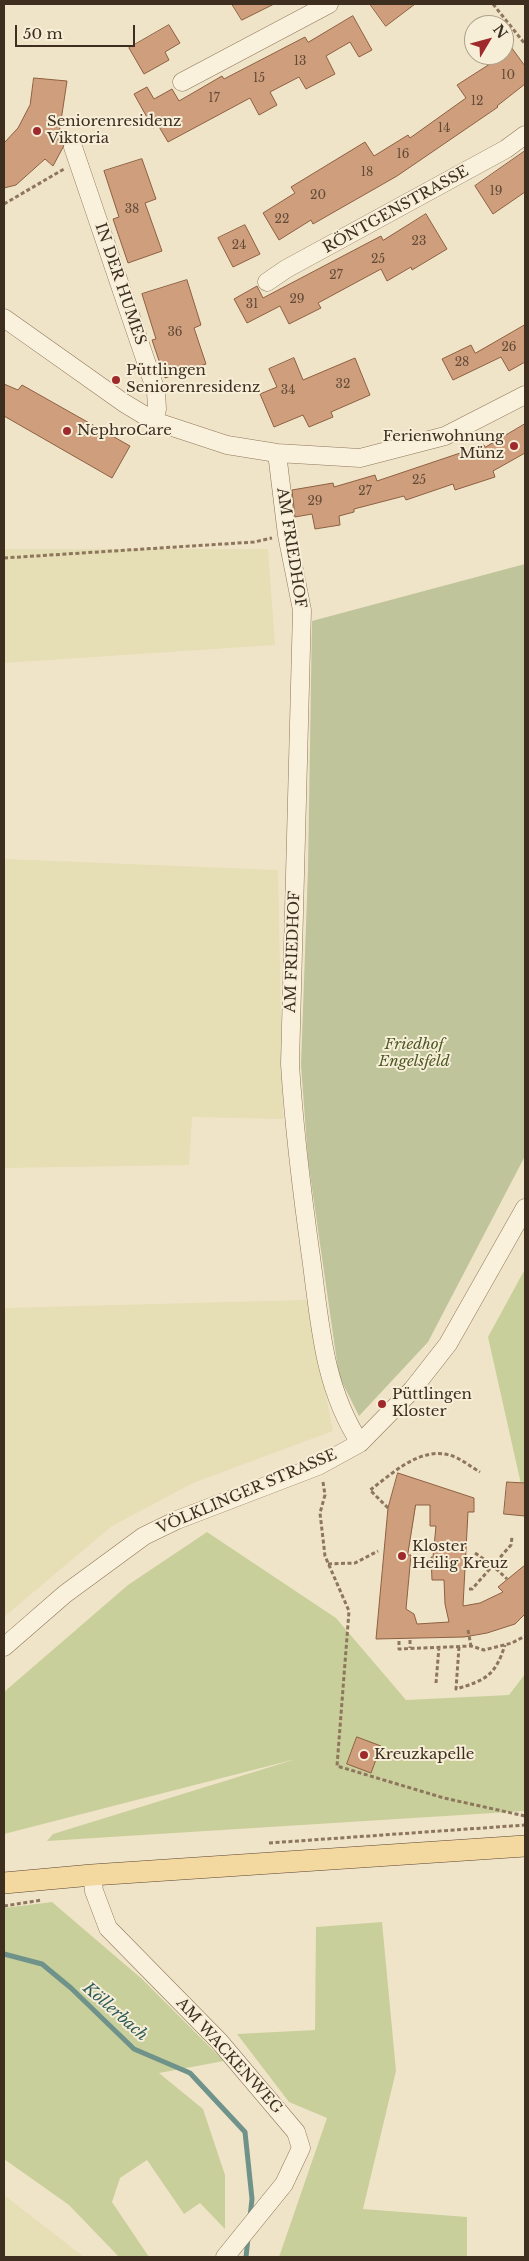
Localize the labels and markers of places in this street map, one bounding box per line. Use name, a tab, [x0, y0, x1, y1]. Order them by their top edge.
place label: Seniorenresidenz Viktoria	[47, 113, 181, 148]
marker: Seniorenresidenz Viktoria	[31, 125, 43, 137]
place label: Püttlingen Seniorenresidenz	[126, 362, 260, 397]
marker: Püttlingen Seniorenresidenz	[110, 374, 122, 386]
place label: NephroCare	[77, 422, 172, 440]
marker: NephroCare	[61, 425, 73, 437]
place label: Ferienwohnung Münz	[383, 428, 504, 463]
marker: Ferienwohnung Münz	[508, 440, 520, 452]
place label: Püttlingen Kloster	[392, 1386, 472, 1421]
marker: Püttlingen Kloster	[376, 1398, 388, 1410]
place label: Kloster Heilig Kreuz	[412, 1538, 508, 1573]
marker: Kloster Heilig Kreuz	[396, 1550, 408, 1562]
place label: Kreuzkapelle	[374, 1746, 474, 1764]
marker: Kreuzkapelle	[358, 1749, 370, 1761]

